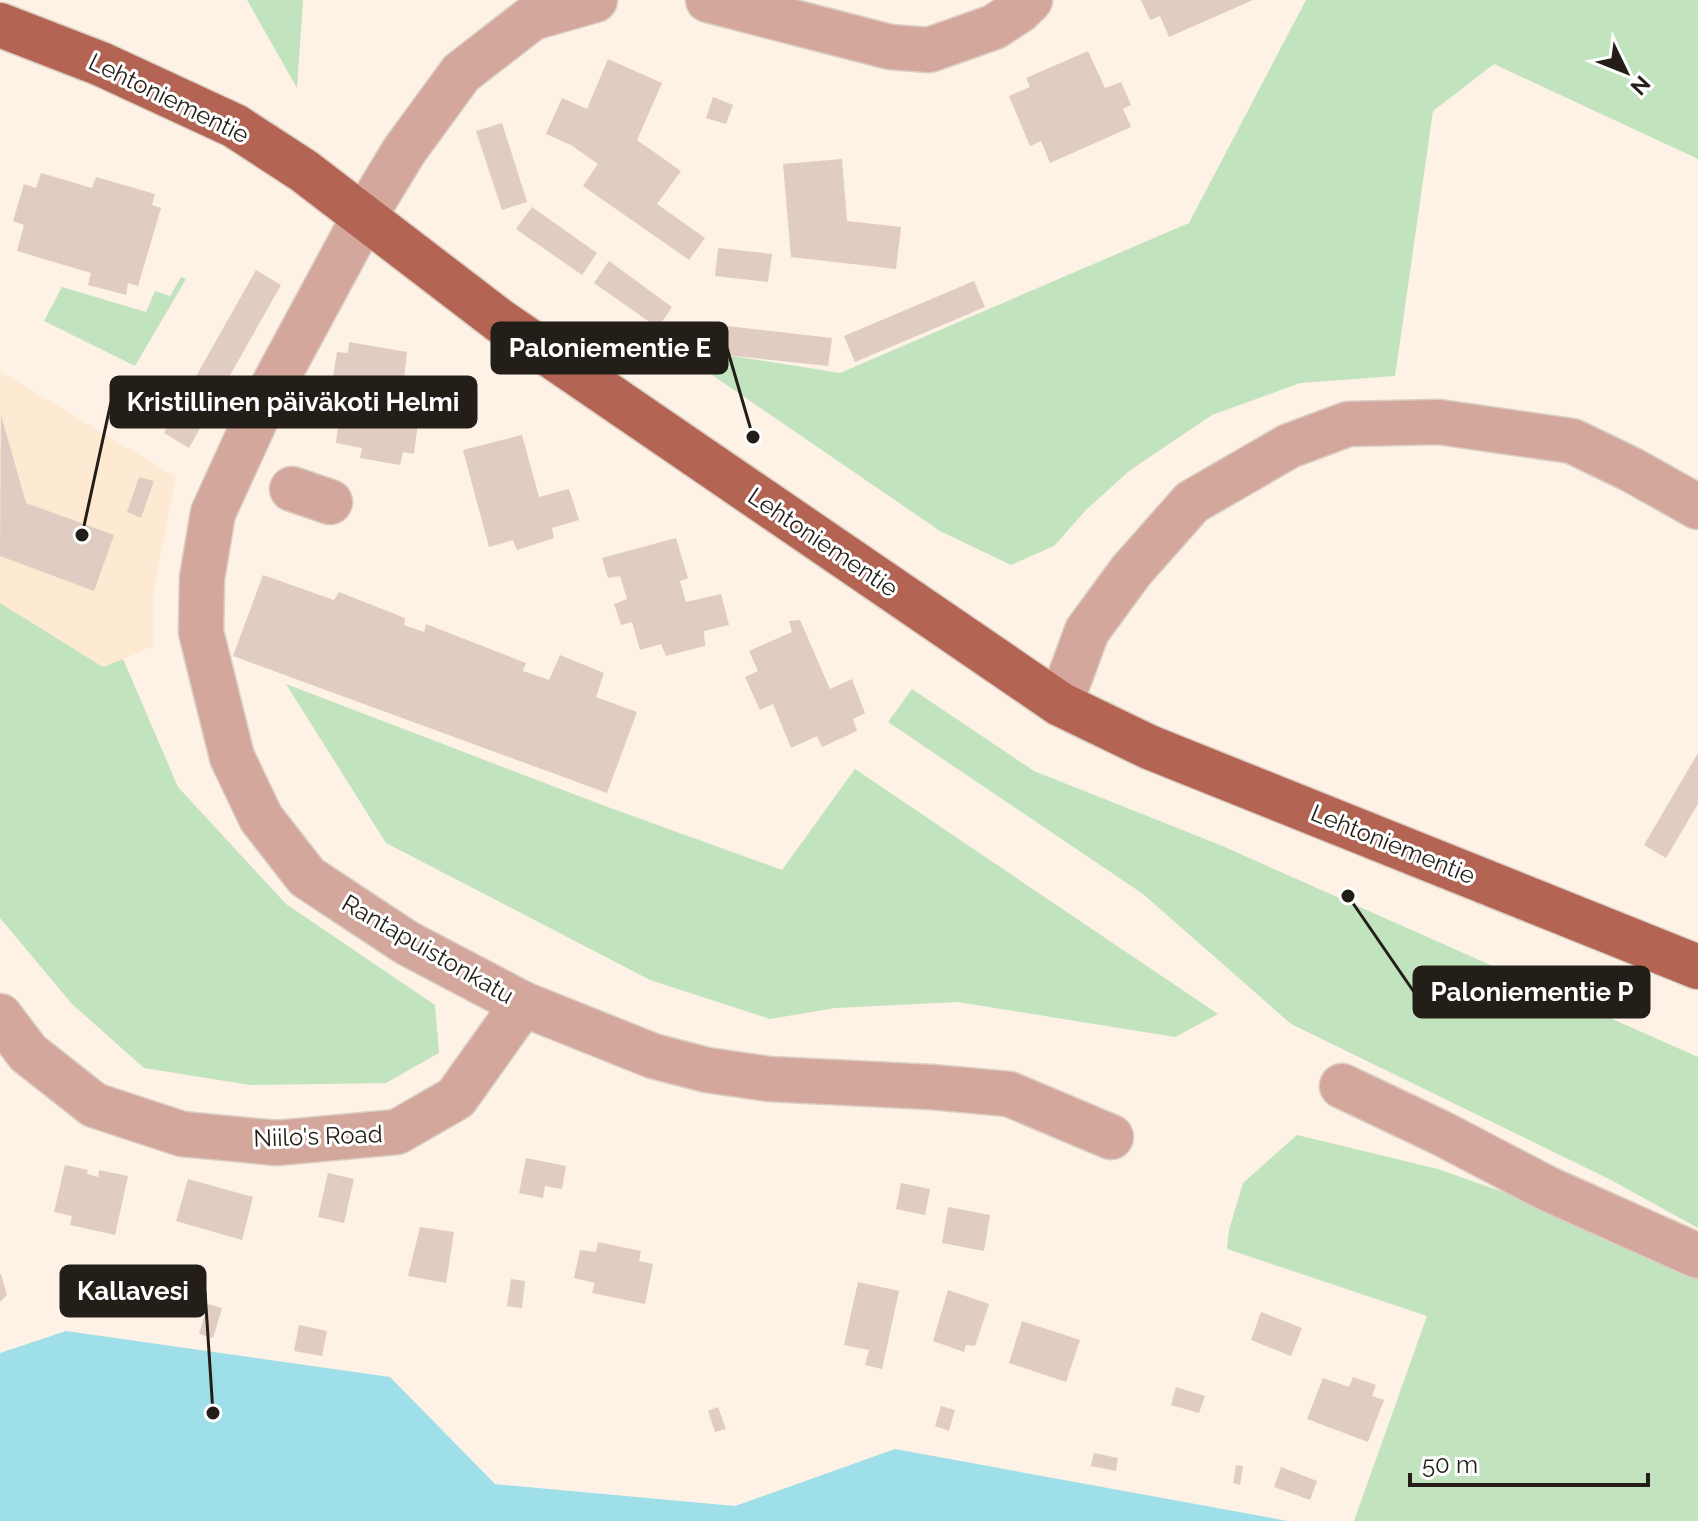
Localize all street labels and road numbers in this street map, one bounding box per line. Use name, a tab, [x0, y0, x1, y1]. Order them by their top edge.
street label: Lehtoniementie	[84, 47, 254, 149]
street label: Lehtoniementie	[743, 481, 903, 603]
street label: Lehtoniementie	[1307, 798, 1479, 890]
street label: Rantapuistonkatu	[337, 888, 519, 1010]
street label: Niilo's Road	[253, 1119, 383, 1153]

